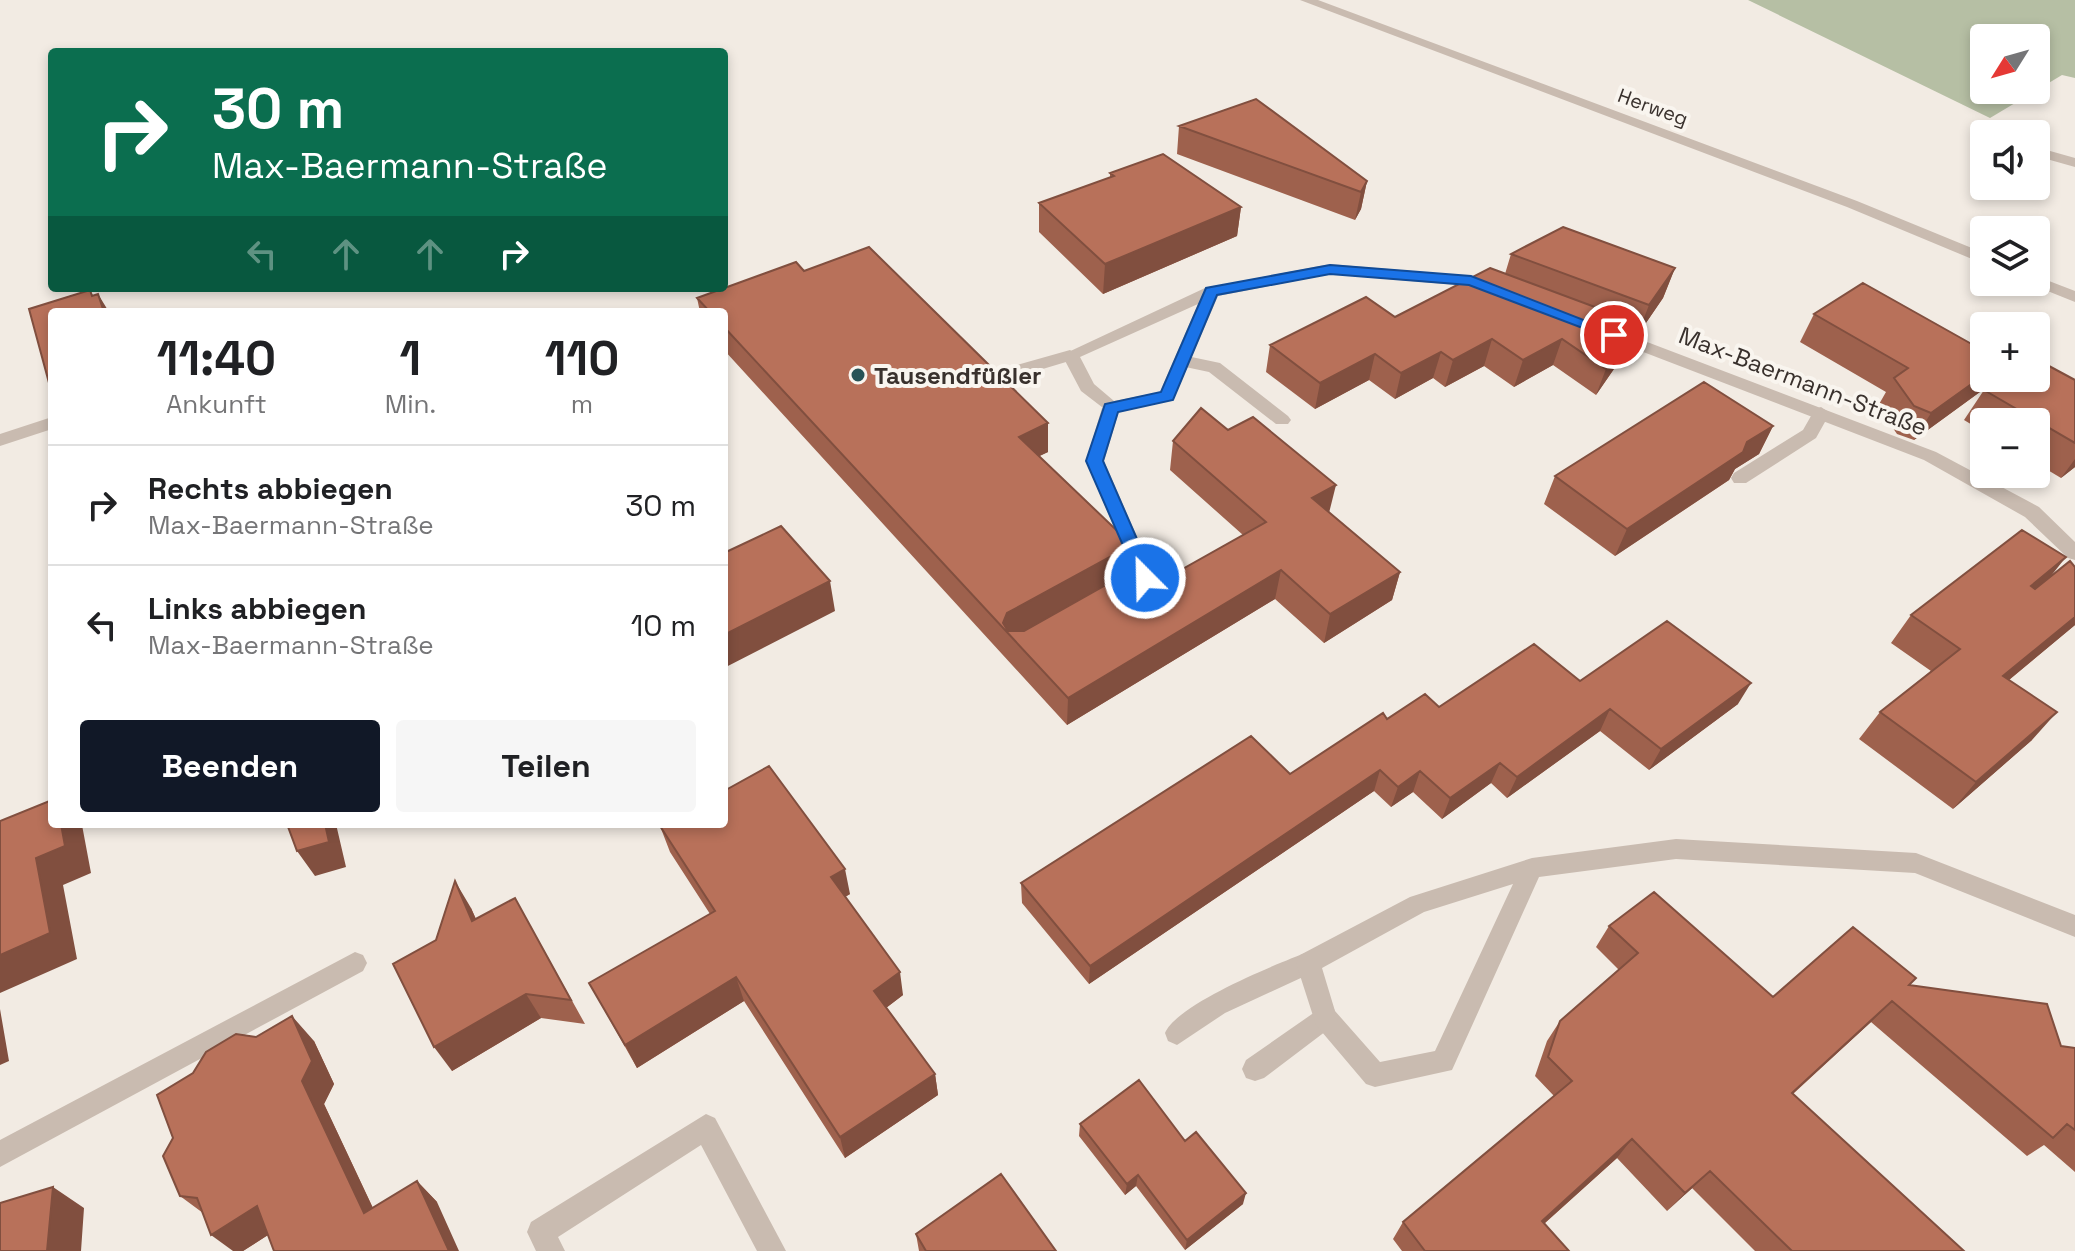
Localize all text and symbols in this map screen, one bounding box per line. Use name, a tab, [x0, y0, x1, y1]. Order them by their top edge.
north arrow	[1970, 24, 2050, 104]
map controls	[1970, 24, 2050, 488]
text: 30 m	[212, 73, 344, 144]
icon: right	[80, 80, 184, 184]
street label: Herweg	[1614, 82, 1692, 132]
button: sound	[1970, 120, 2050, 200]
text: Max-Baermann-Straße	[212, 143, 608, 189]
button: layers	[1970, 216, 2050, 296]
icon: left	[240, 232, 284, 276]
icon: ahead	[324, 232, 368, 276]
icon: ahead	[408, 232, 452, 276]
icon: right	[492, 232, 536, 276]
pin	[1580, 301, 1648, 369]
button: +	[1970, 312, 2050, 392]
icon: arrive	[1592, 313, 1636, 357]
street label: Max-Baermann-Straße	[1674, 319, 1932, 443]
text: 11:40	[157, 328, 276, 389]
text: 1	[400, 328, 421, 389]
text: 110	[545, 328, 619, 389]
place label: Tausendfüßler	[874, 360, 1042, 391]
marker: Tausendfüßler	[849, 366, 867, 384]
text: Ankunft	[166, 387, 267, 421]
text: Min.	[385, 387, 436, 421]
text: m	[571, 387, 593, 421]
button: −	[1970, 408, 2050, 488]
text: Rechts abbiegen	[148, 469, 393, 508]
icon: right	[80, 483, 124, 527]
text: 30 m	[625, 486, 696, 525]
text: Max-Baermann-Straße	[148, 508, 434, 542]
position arrow	[1103, 536, 1187, 620]
text: Links abbiegen	[148, 589, 366, 628]
icon: left	[80, 603, 124, 647]
text: 10 m	[631, 606, 696, 645]
text: Max-Baermann-Straße	[148, 628, 434, 662]
button: Beenden	[80, 720, 380, 812]
button: Teilen	[396, 720, 696, 812]

